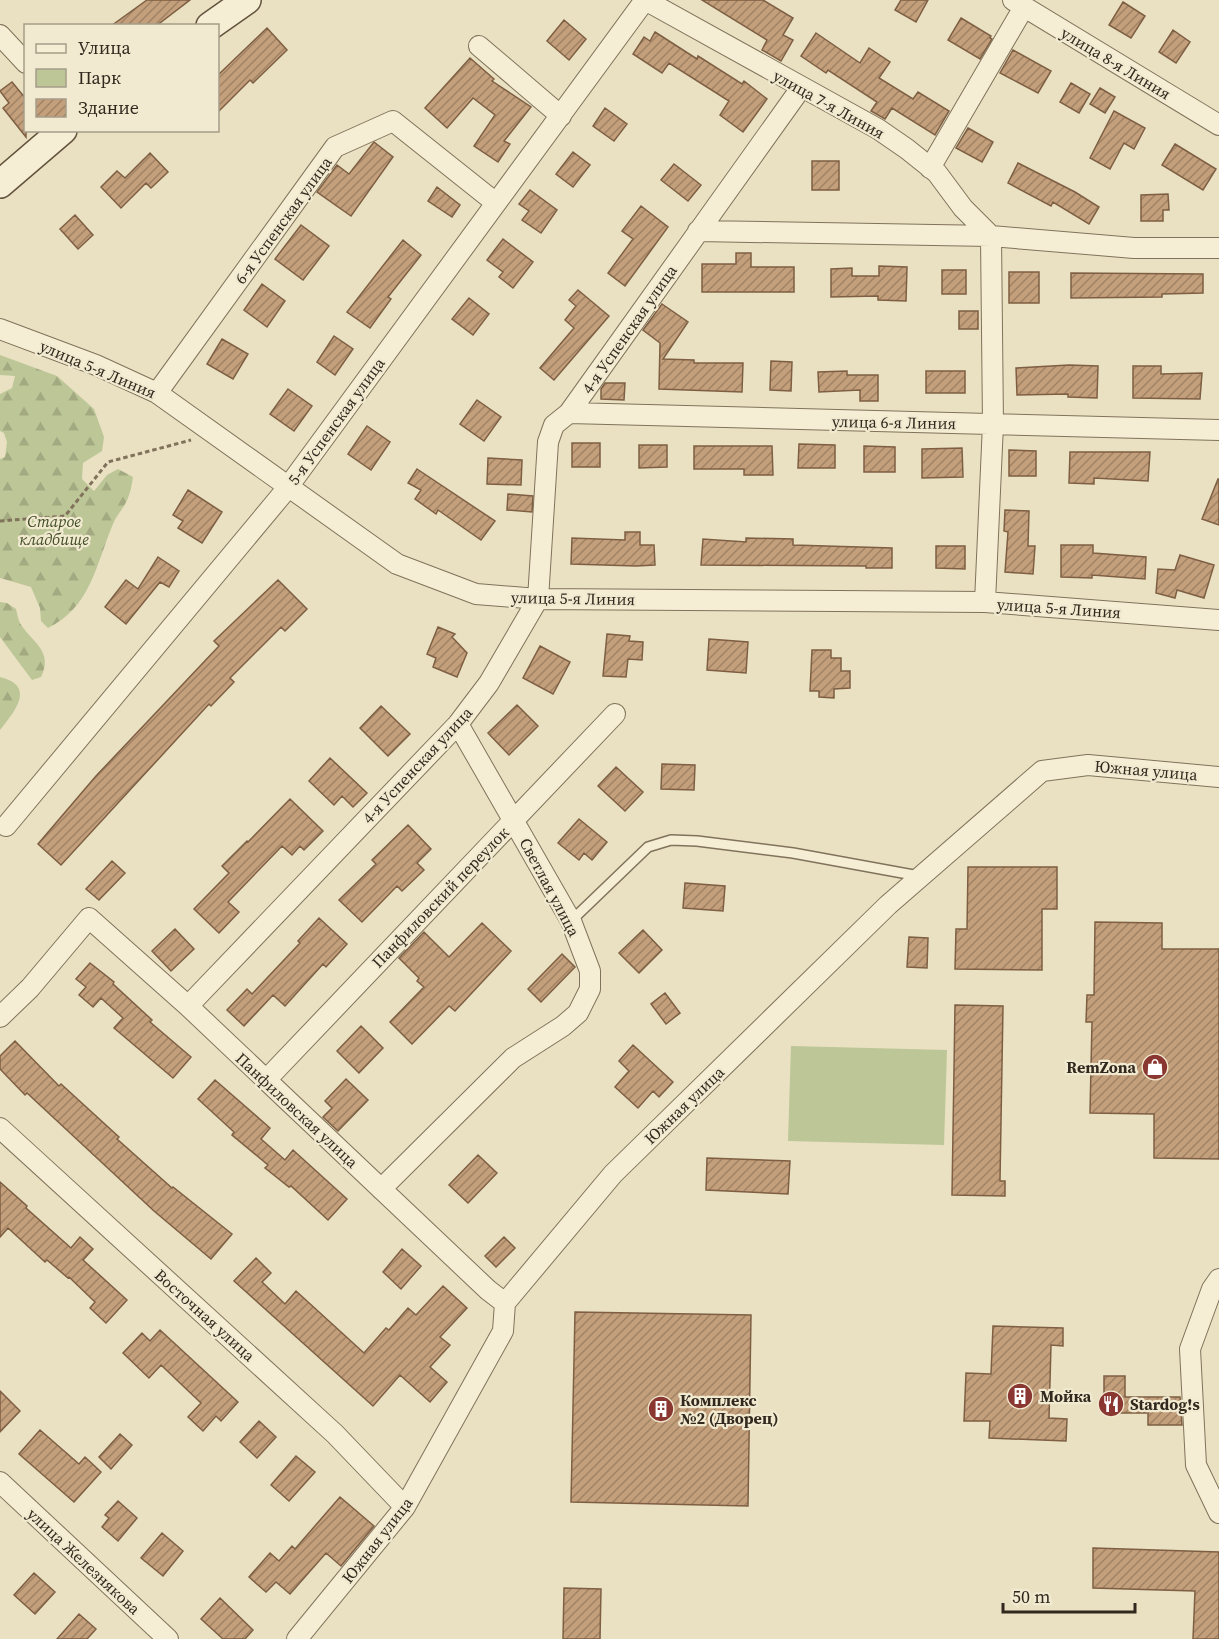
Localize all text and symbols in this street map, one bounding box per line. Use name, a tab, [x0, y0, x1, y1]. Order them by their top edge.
street label: улица 8-я Линия	[1057, 22, 1175, 104]
legend	[24, 24, 219, 132]
text: Улица	[78, 35, 131, 60]
street label: улица 7-я Линия	[769, 64, 889, 144]
text: Парк	[78, 65, 121, 90]
text: Здание	[78, 95, 139, 120]
street label: 6-я Успенская улица	[229, 151, 337, 288]
street label: 4-я Успенская улица	[576, 260, 682, 398]
street label: улица 5-я Линия	[36, 335, 160, 403]
street label: 5-я Успенская улица	[282, 352, 390, 489]
street label: улица 6-я Линия	[832, 410, 956, 434]
park label: Старое кладбище	[19, 510, 89, 550]
street label: улица 5-я Линия	[511, 586, 635, 610]
street label: улица 5-я Линия	[996, 593, 1122, 623]
street label: 4-я Успенская улица	[357, 701, 478, 828]
street label: Южная улица	[1093, 755, 1199, 786]
street label: Панфиловский переулок	[367, 821, 513, 972]
street label: Светлая улица	[515, 834, 586, 941]
street label: Панфиловская улица	[231, 1047, 364, 1173]
shop icon: RemZona	[1140, 1052, 1170, 1082]
place label: RemZona	[1066, 1056, 1136, 1078]
street label: Южная улица	[639, 1061, 730, 1149]
street label: Восточная улица	[150, 1264, 261, 1367]
building icon: Мойка	[1005, 1381, 1035, 1411]
place label: Мойка	[1040, 1385, 1092, 1407]
place label: Комплекс №2 (Дворец)	[680, 1389, 779, 1429]
restaurant icon: Stardog!s	[1096, 1389, 1126, 1419]
place label: Stardog!s	[1130, 1393, 1200, 1415]
building icon: Комплекс №2 (Дворец)	[646, 1394, 676, 1424]
street label: Южная улица	[336, 1492, 418, 1588]
street label: улица Железнякова	[23, 1503, 146, 1620]
scale bar	[1003, 1576, 1135, 1614]
text: 50 m	[1012, 1584, 1050, 1609]

